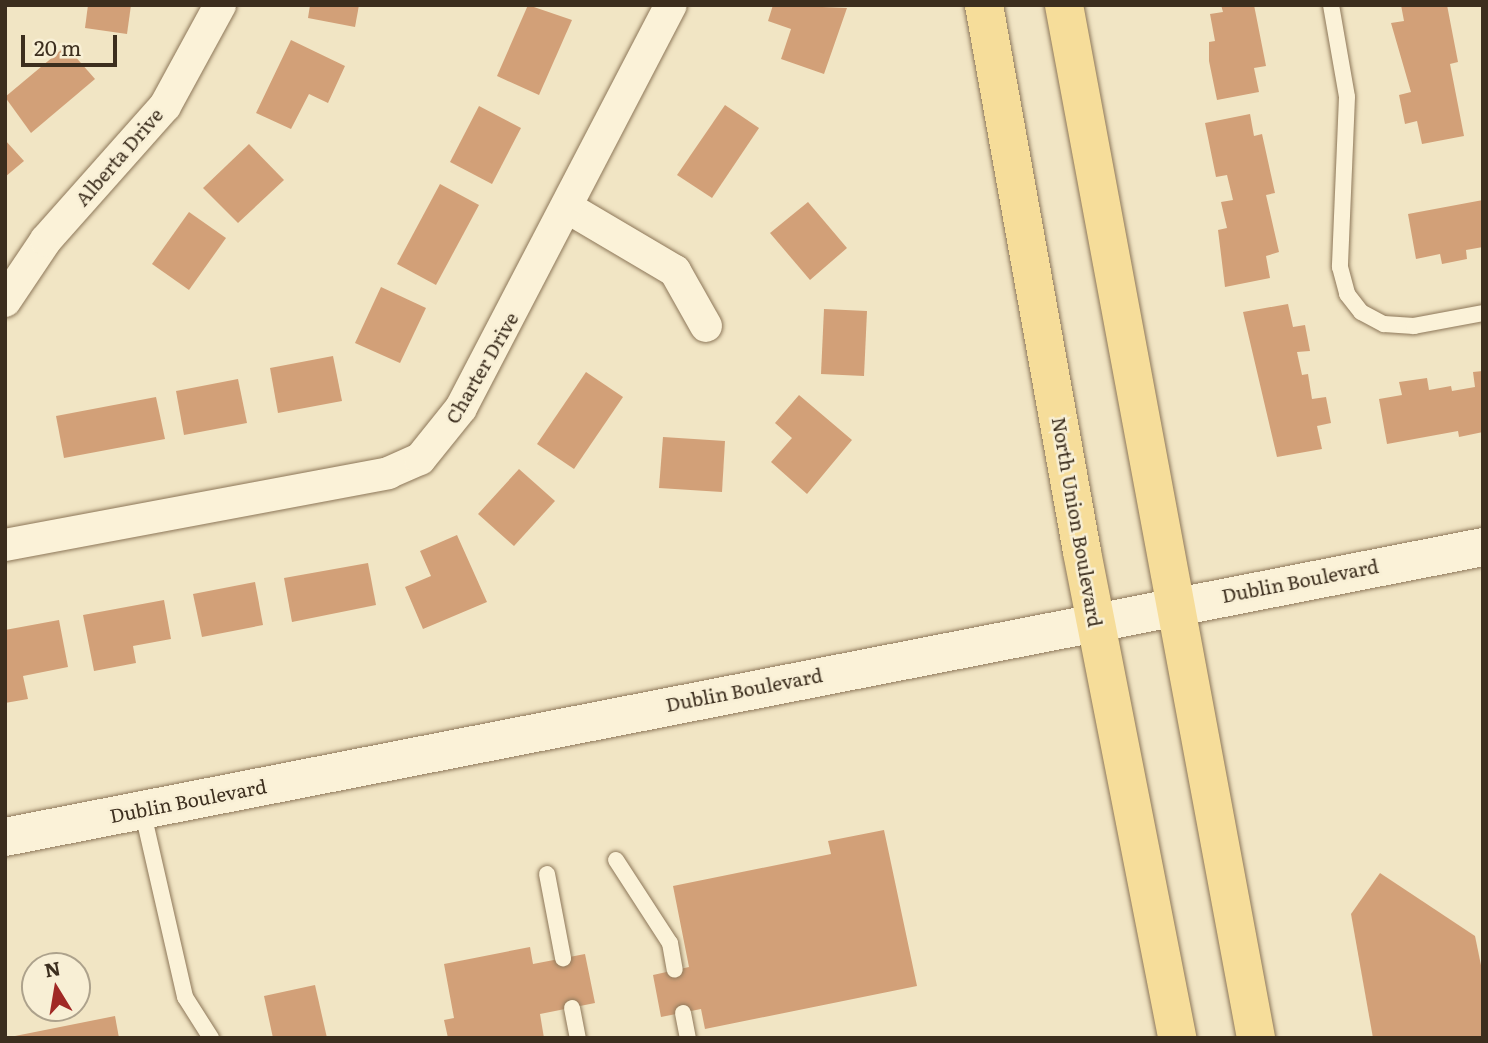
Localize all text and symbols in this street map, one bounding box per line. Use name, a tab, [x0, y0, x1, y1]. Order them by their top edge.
scale bar	[24, 21, 121, 65]
text: 20 m	[34, 31, 81, 62]
street label: Alberta Drive	[70, 103, 168, 211]
street label: Charter Drive	[441, 308, 523, 428]
street label: North Union Boulevard	[1047, 415, 1107, 629]
street label: Dublin Boulevard	[1220, 555, 1380, 607]
street label: Dublin Boulevard	[664, 664, 824, 716]
street label: Dublin Boulevard	[108, 775, 268, 827]
north arrow	[21, 952, 91, 1022]
text: N	[42, 953, 63, 984]

